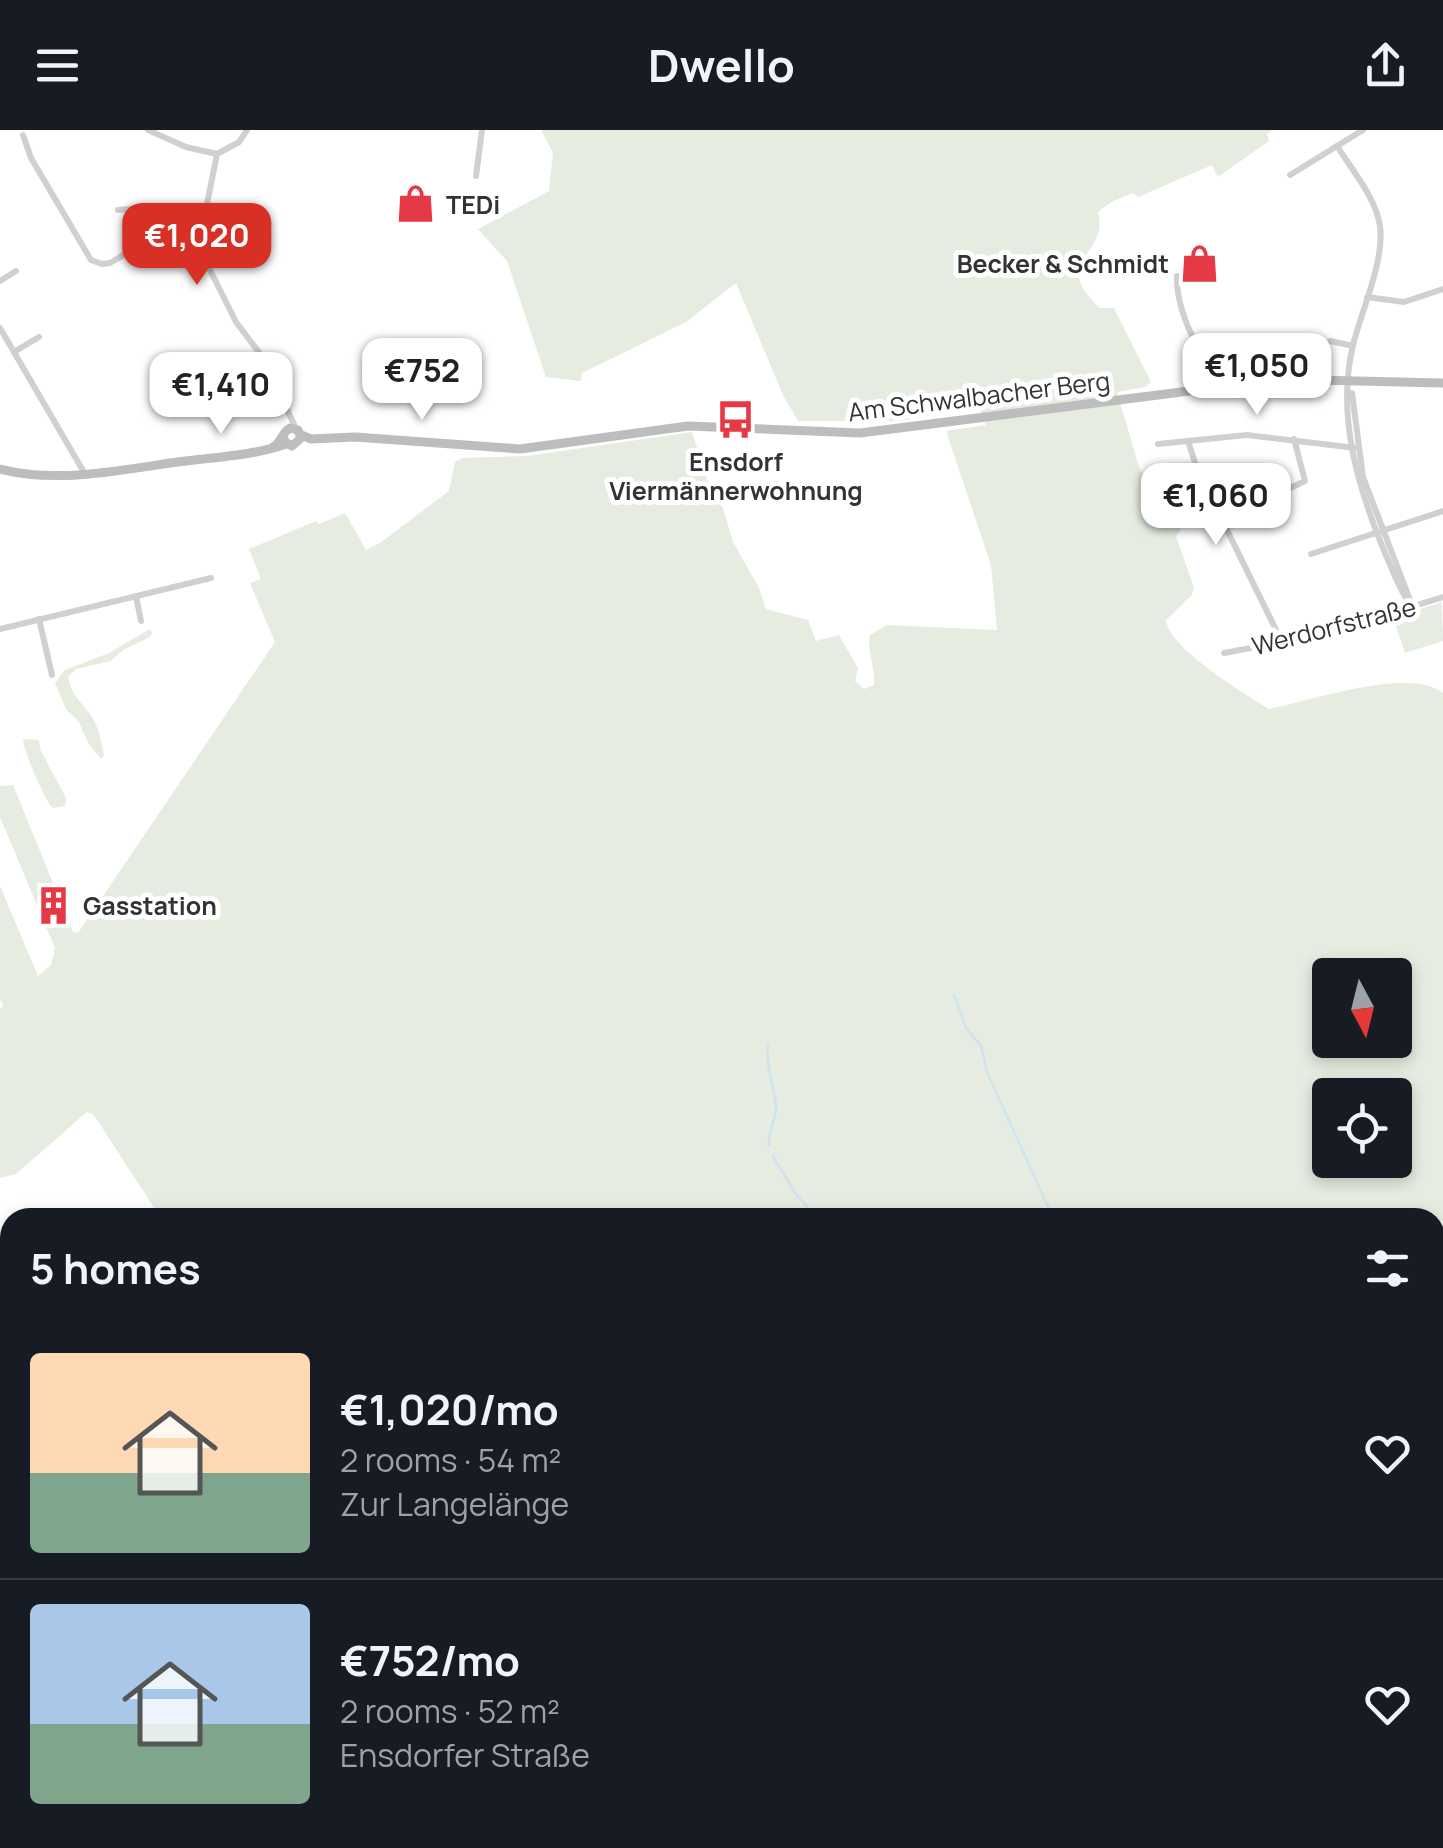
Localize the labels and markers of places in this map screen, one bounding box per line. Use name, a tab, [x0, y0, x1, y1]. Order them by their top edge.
shop icon: TEDi	[395, 183, 437, 225]
place label: TEDi	[446, 187, 500, 222]
pin: €1,020	[116, 203, 278, 288]
shop icon: Becker & Schmidt	[1178, 242, 1220, 284]
place label: Becker & Schmidt	[957, 246, 1169, 281]
pin: €1,050	[1176, 333, 1338, 418]
pin: €752	[363, 338, 481, 423]
pin: €1,410	[140, 352, 302, 437]
bus stop icon: Ensdorf Viermännerwohnung	[715, 399, 757, 441]
place label: Ensdorf Viermännerwohnung	[609, 444, 863, 508]
pin: €1,060	[1135, 463, 1297, 548]
building icon: Gasstation	[32, 884, 74, 926]
place label: Gasstation	[83, 888, 217, 923]

